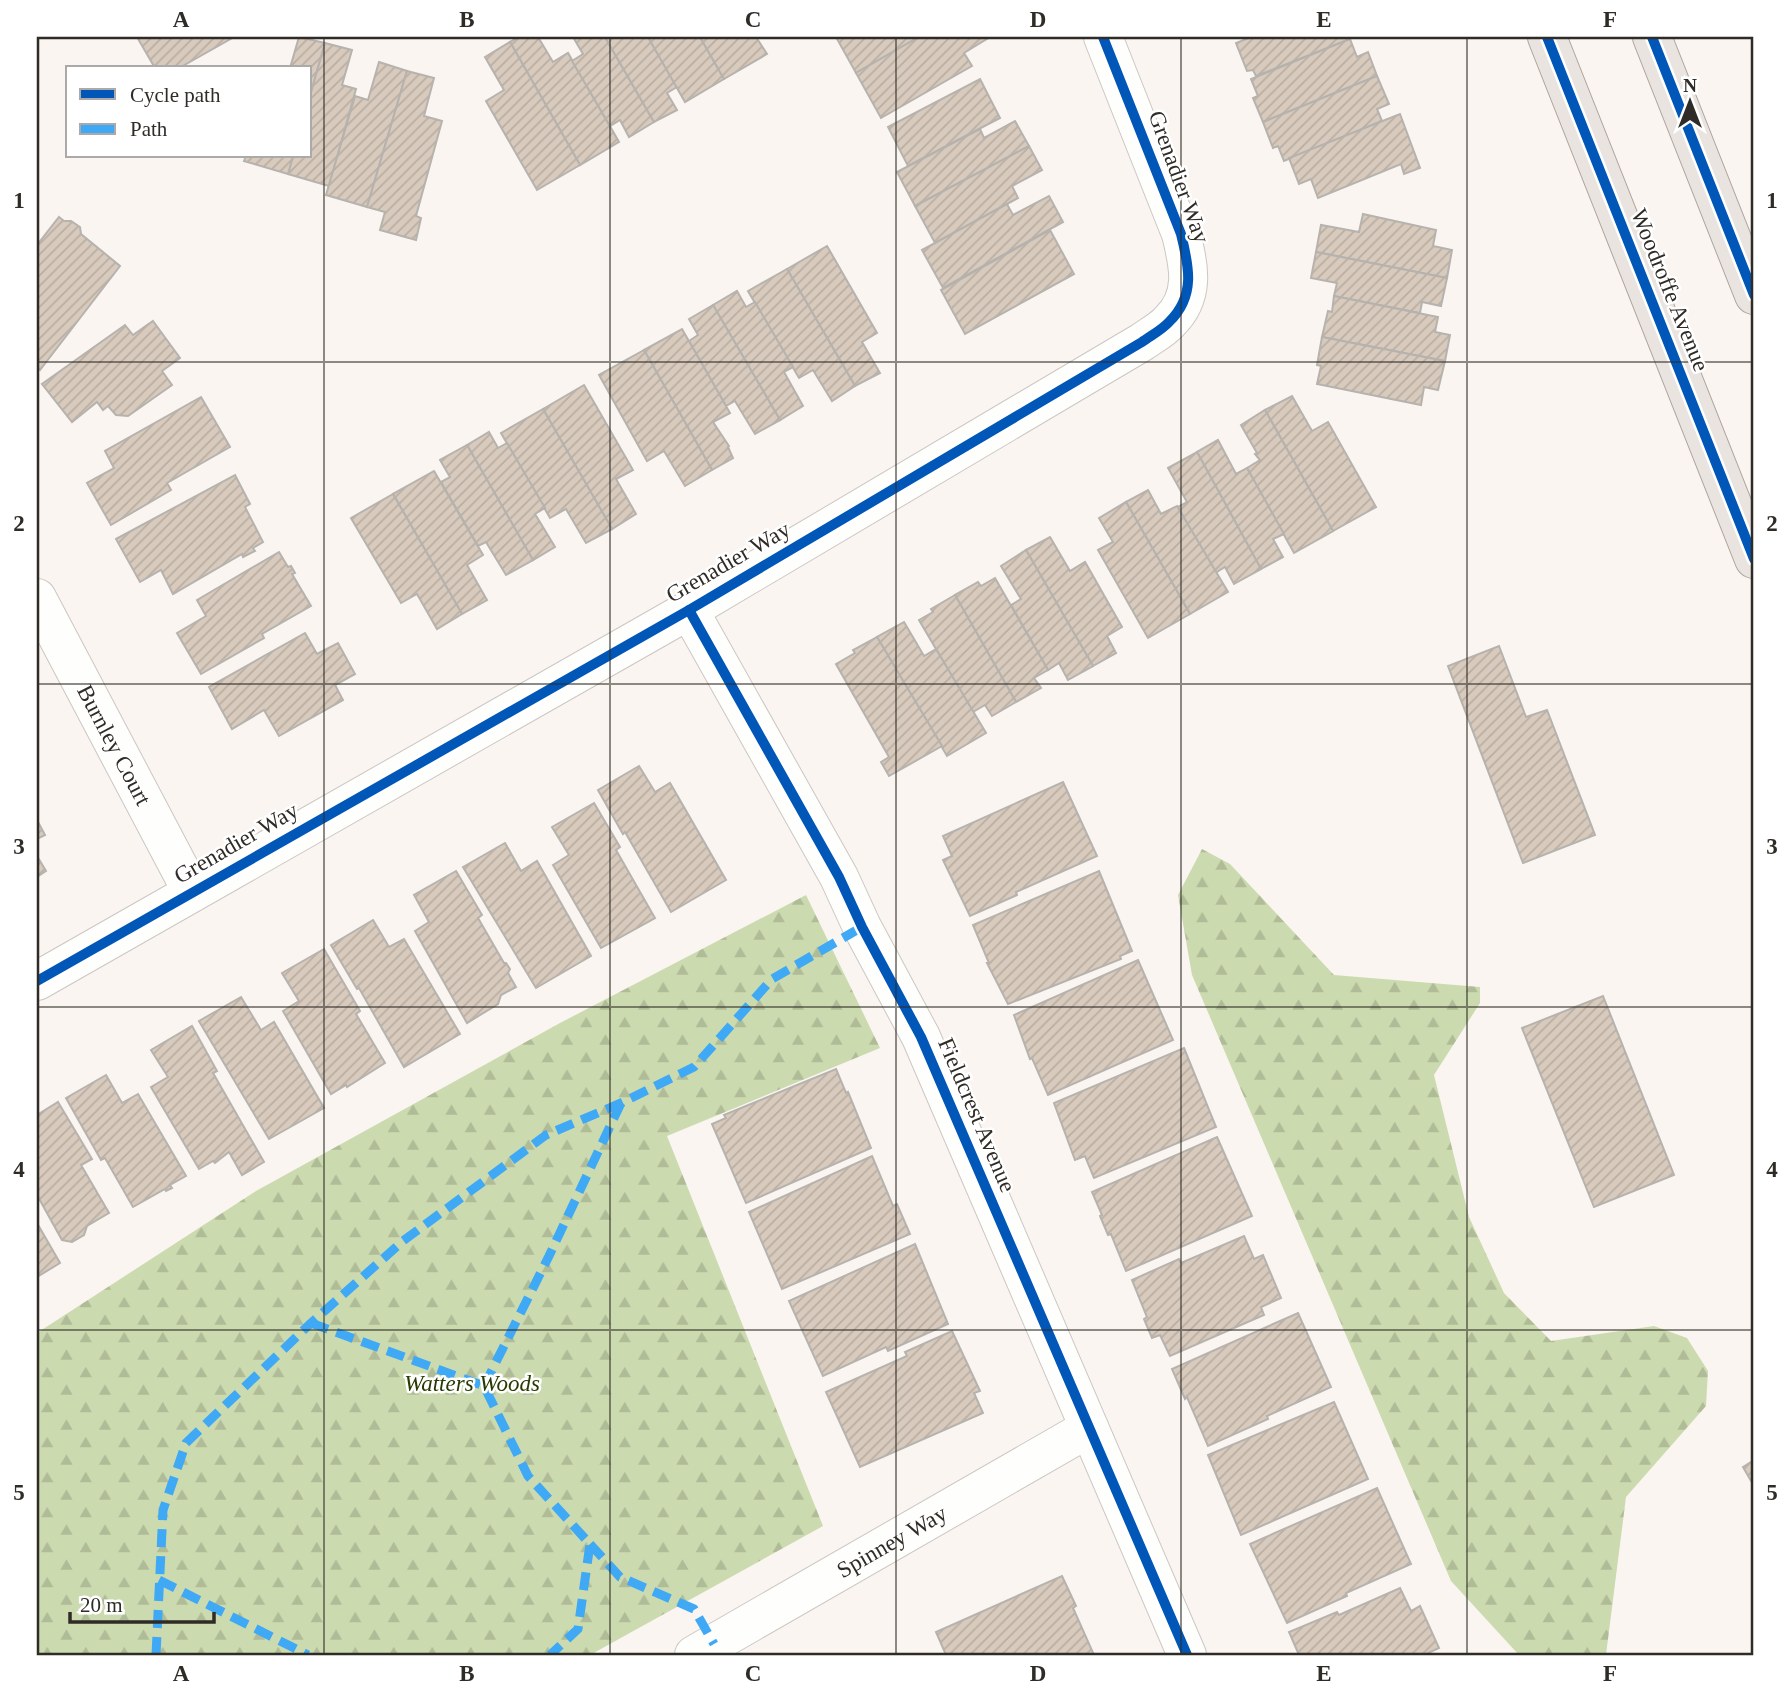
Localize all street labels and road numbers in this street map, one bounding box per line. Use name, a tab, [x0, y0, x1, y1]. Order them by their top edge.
street label: Grenadier Way	[1144, 107, 1215, 247]
street label: Woodroffe Avenue	[1626, 205, 1714, 375]
street label: Grenadier Way	[662, 516, 795, 608]
street label: Burnley Court	[73, 681, 157, 810]
street label: Grenadier Way	[170, 797, 303, 889]
street label: Fieldcrest Avenue	[933, 1034, 1021, 1196]
street label: Spinney Way	[832, 1500, 951, 1583]

